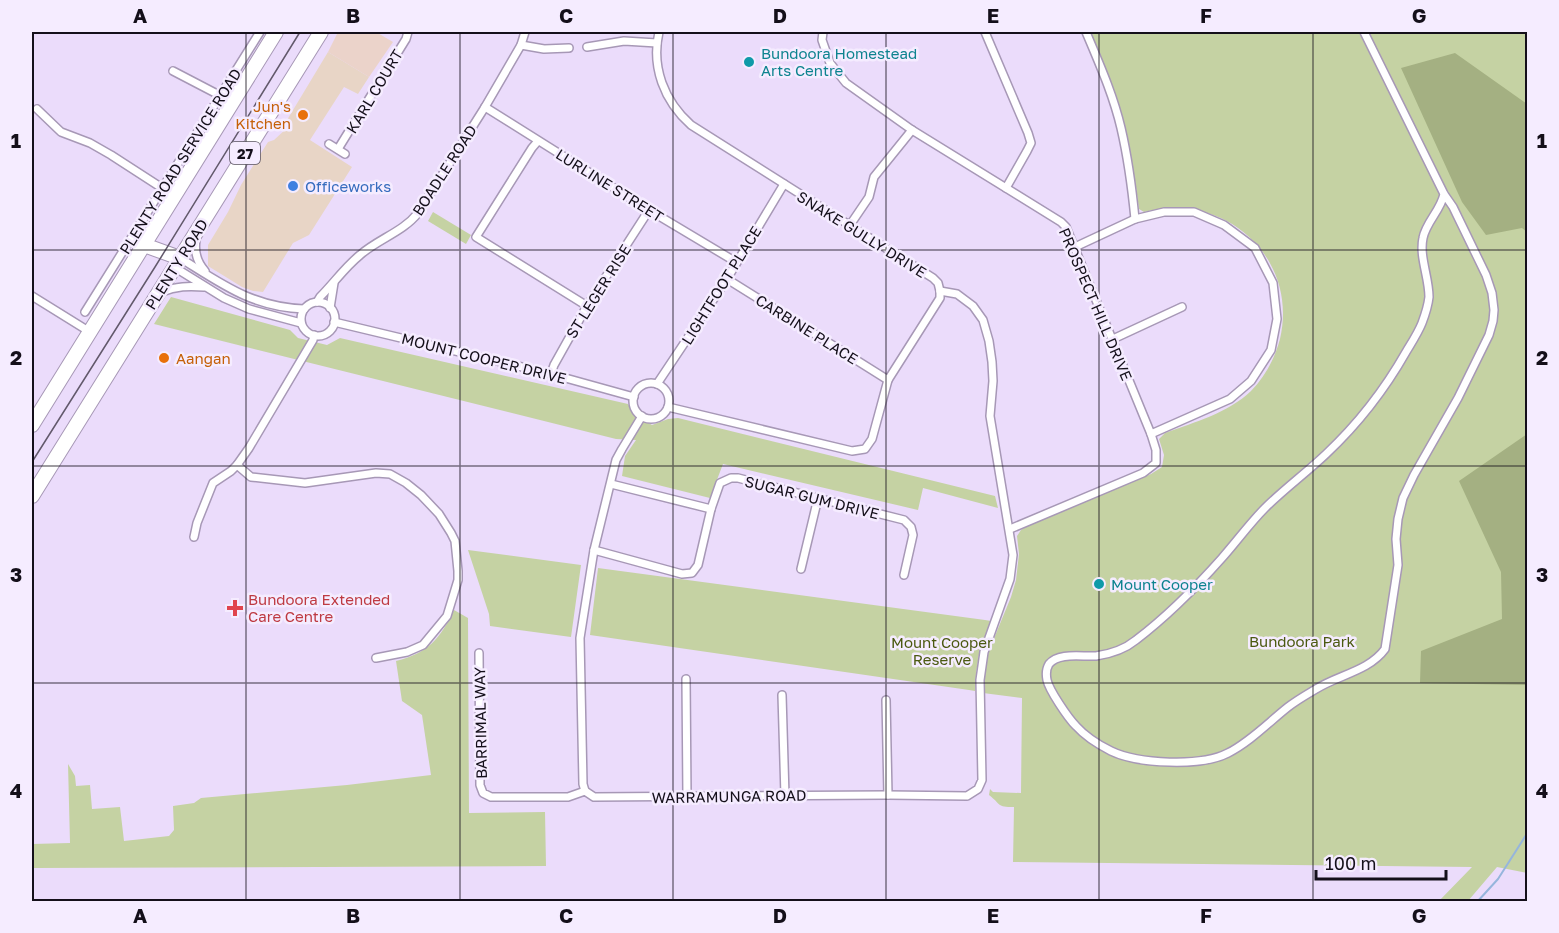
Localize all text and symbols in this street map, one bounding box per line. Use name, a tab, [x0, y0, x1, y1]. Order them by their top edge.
text: A	[133, 3, 147, 27]
text: B	[346, 3, 360, 27]
text: C	[559, 3, 573, 27]
text: D	[773, 3, 787, 27]
text: E	[987, 3, 999, 27]
text: F	[1200, 3, 1212, 27]
text: G	[1412, 3, 1426, 27]
place label: Bundoora Homestead Arts Centre	[761, 44, 917, 79]
street label: KARL COURT	[342, 46, 406, 136]
marker: Bundoora Homestead Arts Centre	[742, 55, 756, 69]
street label: PLENTY ROAD SERVICE ROAD	[115, 65, 245, 257]
place label: Jun's Kitchen	[235, 97, 291, 132]
marker: Jun's Kitchen	[296, 108, 310, 122]
street label: BOADLE ROAD	[408, 121, 480, 219]
text: 1	[11, 128, 21, 152]
text: 1	[1537, 128, 1547, 152]
road number: 27	[230, 142, 260, 164]
street label: LURLINE STREET	[553, 145, 667, 225]
place label: Officeworks	[305, 177, 391, 195]
marker: Officeworks	[286, 179, 300, 193]
street label: SNAKE GULLY DRIVE	[794, 187, 930, 281]
street label: PLENTY ROAD	[141, 215, 211, 313]
street label: LIGHTFOOT PLACE	[677, 222, 765, 348]
street label: PROSPECT HILL DRIVE	[1056, 225, 1136, 383]
street label: ST LEGER RISE	[562, 241, 634, 341]
street label: CARBINE PLACE	[753, 290, 861, 368]
street label: MOUNT COOPER DRIVE	[400, 329, 568, 387]
text: 2	[10, 345, 22, 369]
text: 2	[1536, 345, 1548, 369]
place label: Aangan	[176, 349, 231, 367]
marker: Aangan	[157, 351, 171, 365]
street label: SUGAR GUM DRIVE	[743, 472, 881, 522]
text: 3	[10, 562, 22, 586]
text: 3	[1536, 562, 1548, 586]
place label: Mount Cooper	[1111, 575, 1213, 593]
marker: Mount Cooper	[1092, 577, 1106, 591]
place label: Bundoora Extended Care Centre	[248, 590, 390, 625]
marker: Bundoora Extended Care Centre	[226, 599, 244, 617]
park label: Bundoora Park	[1249, 632, 1356, 650]
park label: Mount Cooper Reserve	[891, 633, 993, 668]
street label: BARRIMAL WAY	[470, 667, 490, 779]
text: 4	[10, 778, 22, 802]
text: 4	[1536, 778, 1548, 802]
street label: WARRAMUNGA ROAD	[651, 786, 807, 806]
scale bar	[1316, 843, 1446, 881]
text: 100 m	[1325, 852, 1376, 874]
text: A	[133, 903, 147, 927]
text: B	[346, 903, 360, 927]
text: C	[559, 903, 573, 927]
text: D	[773, 903, 787, 927]
text: E	[987, 903, 999, 927]
text: F	[1200, 903, 1212, 927]
text: G	[1412, 903, 1426, 927]

